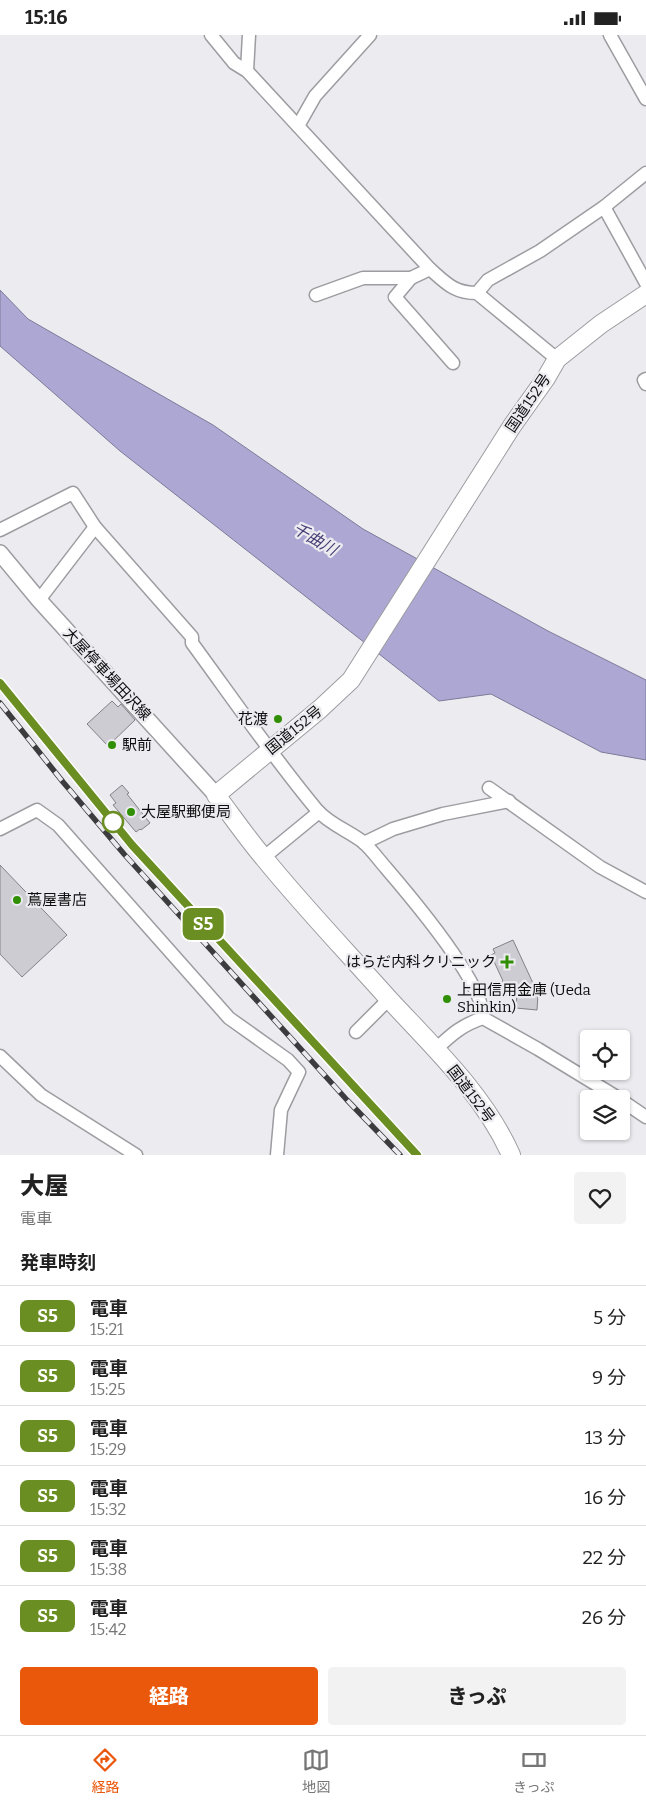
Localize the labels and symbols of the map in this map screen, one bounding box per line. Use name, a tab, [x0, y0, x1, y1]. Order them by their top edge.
street label: 国道152号	[502, 370, 554, 436]
water label: 千曲川	[289, 519, 342, 560]
street label: 大屋停車場田沢線	[59, 624, 155, 724]
street label: 国道152号	[262, 702, 326, 758]
place label: 花渡	[238, 710, 268, 728]
marker: 花渡	[272, 713, 284, 725]
place label: 駅前	[122, 736, 152, 754]
marker: 駅前	[106, 739, 118, 751]
place label: 大屋駅郵便局	[141, 803, 231, 821]
marker: 大屋駅郵便局	[125, 806, 137, 818]
unlabelled marker	[102, 811, 124, 833]
place label: 蔦屋書店	[27, 891, 87, 909]
marker: 蔦屋書店	[11, 894, 23, 906]
line badge: S5	[180, 908, 226, 940]
place label: はらだ内科クリニック	[346, 953, 496, 971]
marker: はらだ内科クリニック	[500, 955, 514, 969]
place label: 上田信用金庫 (Ueda Shinkin)	[457, 981, 591, 1016]
marker: 上田信用金庫 (Ueda Shinkin)	[441, 993, 453, 1005]
street label: 国道152号	[444, 1062, 498, 1126]

